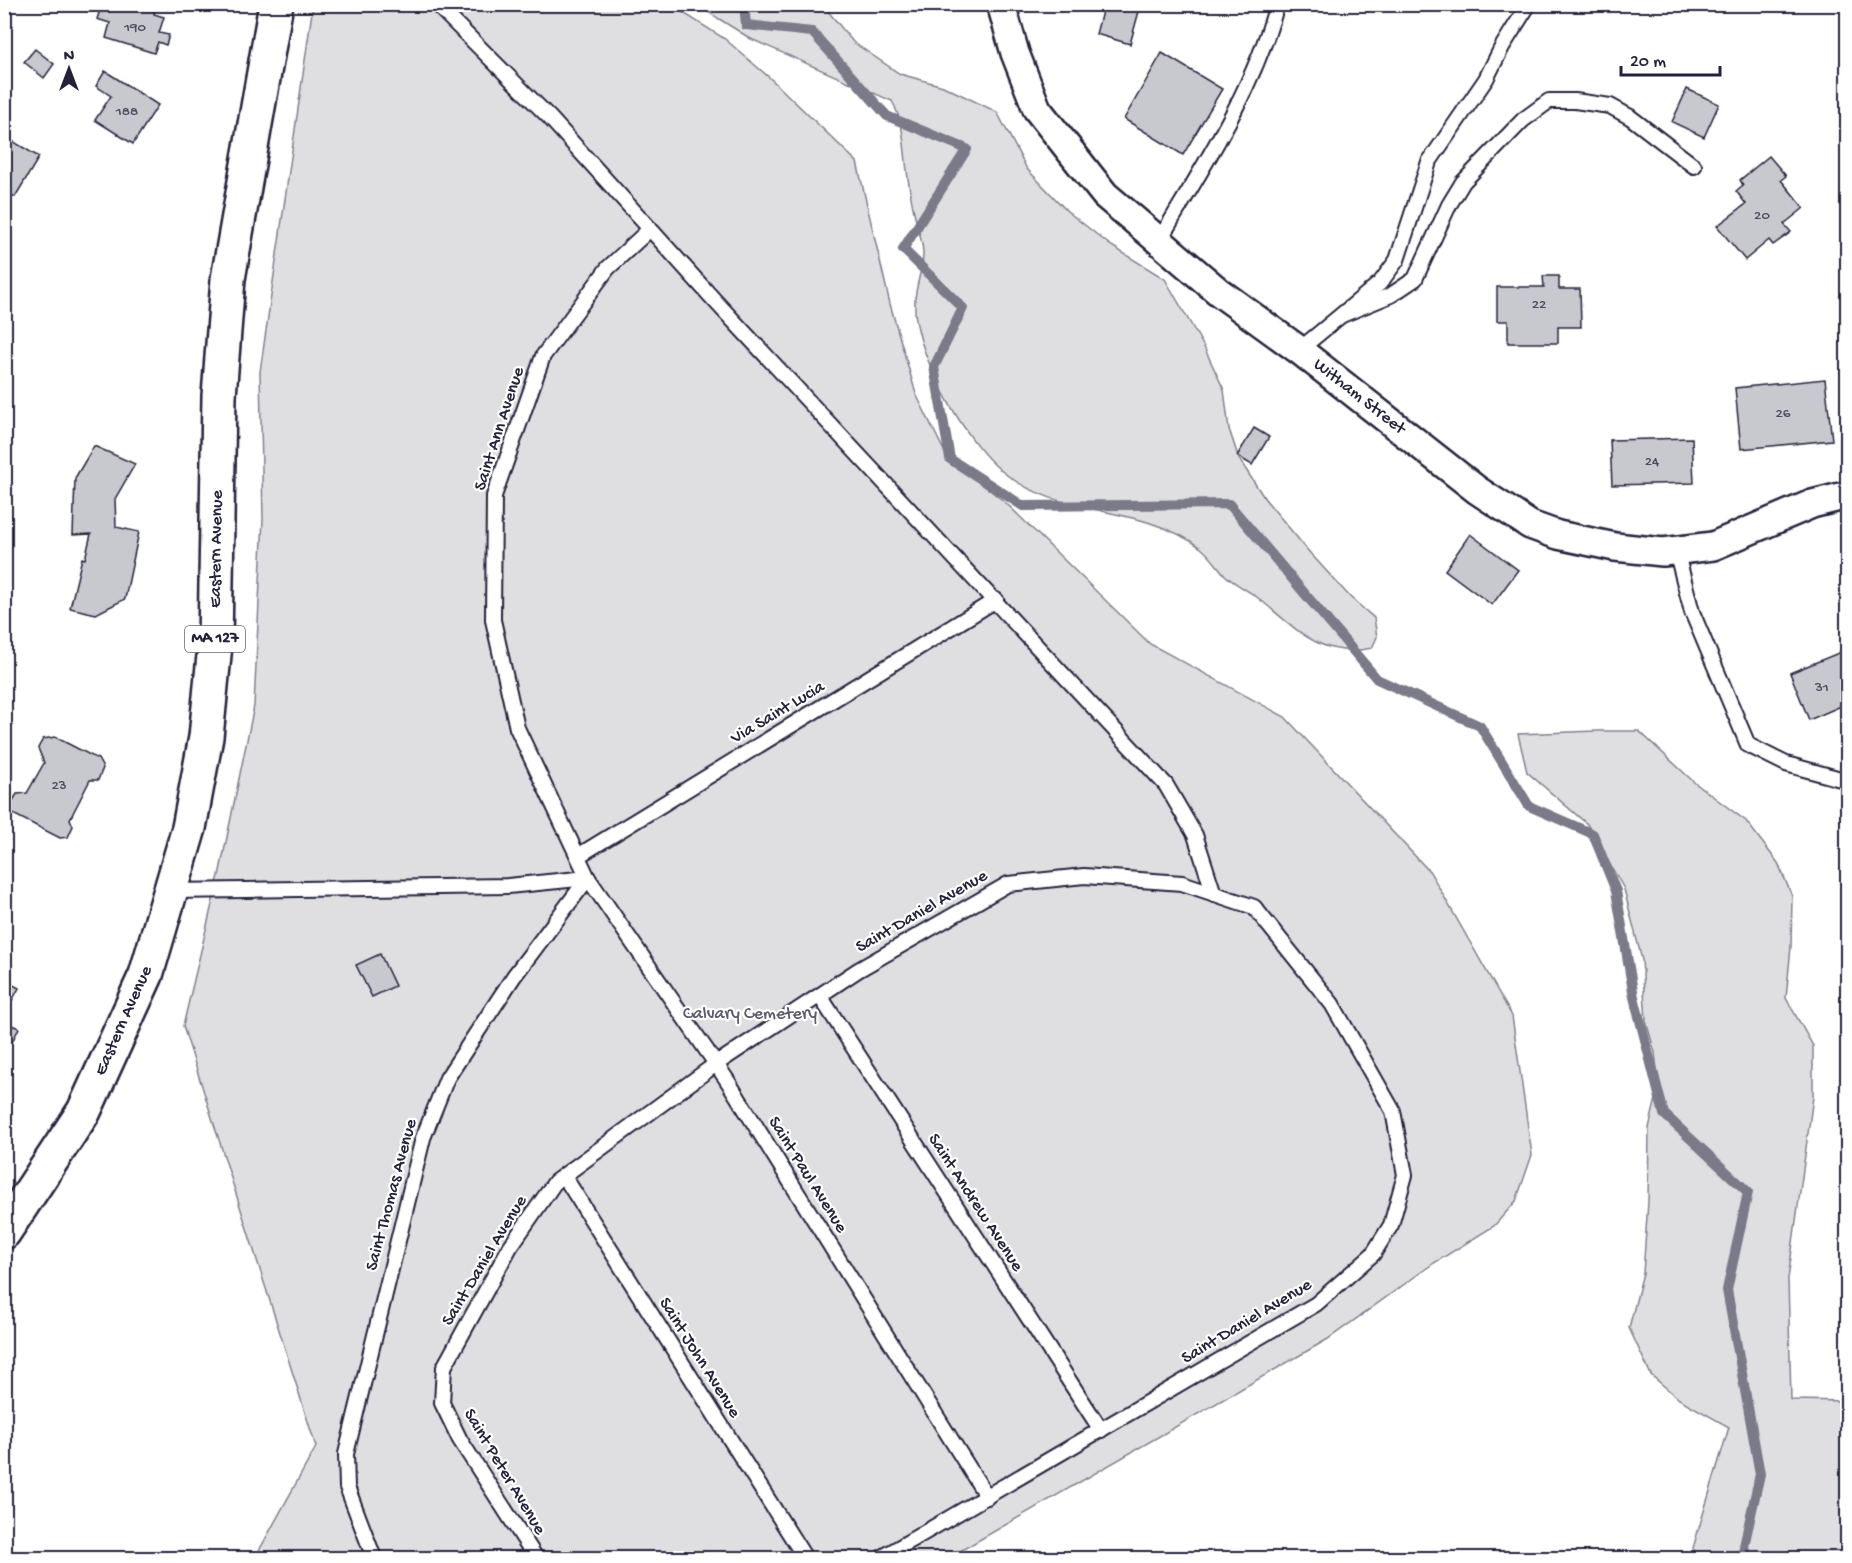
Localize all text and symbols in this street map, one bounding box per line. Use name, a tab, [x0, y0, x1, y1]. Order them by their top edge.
house number: 190	[123, 19, 147, 37]
north arrow	[39, 39, 99, 99]
scale bar	[1621, 39, 1720, 77]
text: N	[64, 48, 75, 67]
text: 20 m	[1630, 52, 1666, 73]
house number: 188	[115, 103, 138, 121]
house number: 20	[1754, 207, 1770, 225]
house number: 22	[1532, 296, 1546, 314]
street label: Witham Street	[1309, 354, 1411, 441]
street label: Saint Ann Avenue	[470, 364, 530, 493]
house number: 26	[1776, 405, 1791, 423]
house number: 24	[1645, 453, 1659, 471]
street label: Eastern Avenue	[205, 489, 229, 608]
road number: MA 127	[185, 626, 245, 652]
street label: Via Saint Lucia	[726, 676, 830, 750]
house number: 31	[1814, 679, 1829, 697]
house number: 23	[51, 777, 67, 795]
street label: Saint Daniel Avenue	[853, 865, 992, 958]
street label: Eastern Avenue	[90, 962, 158, 1079]
park label: Calvary Cemetery	[683, 1004, 817, 1025]
street label: Saint Paul Avenue	[763, 1113, 852, 1238]
street label: Saint Thomas Avenue	[362, 1116, 423, 1273]
street label: Saint Andrew Avenue	[923, 1130, 1028, 1276]
street label: Saint Daniel Avenue	[438, 1191, 533, 1330]
street label: Saint Daniel Avenue	[1178, 1274, 1317, 1369]
street label: Saint John Avenue	[654, 1294, 745, 1423]
street label: Saint Peter Avenue	[458, 1405, 550, 1539]

